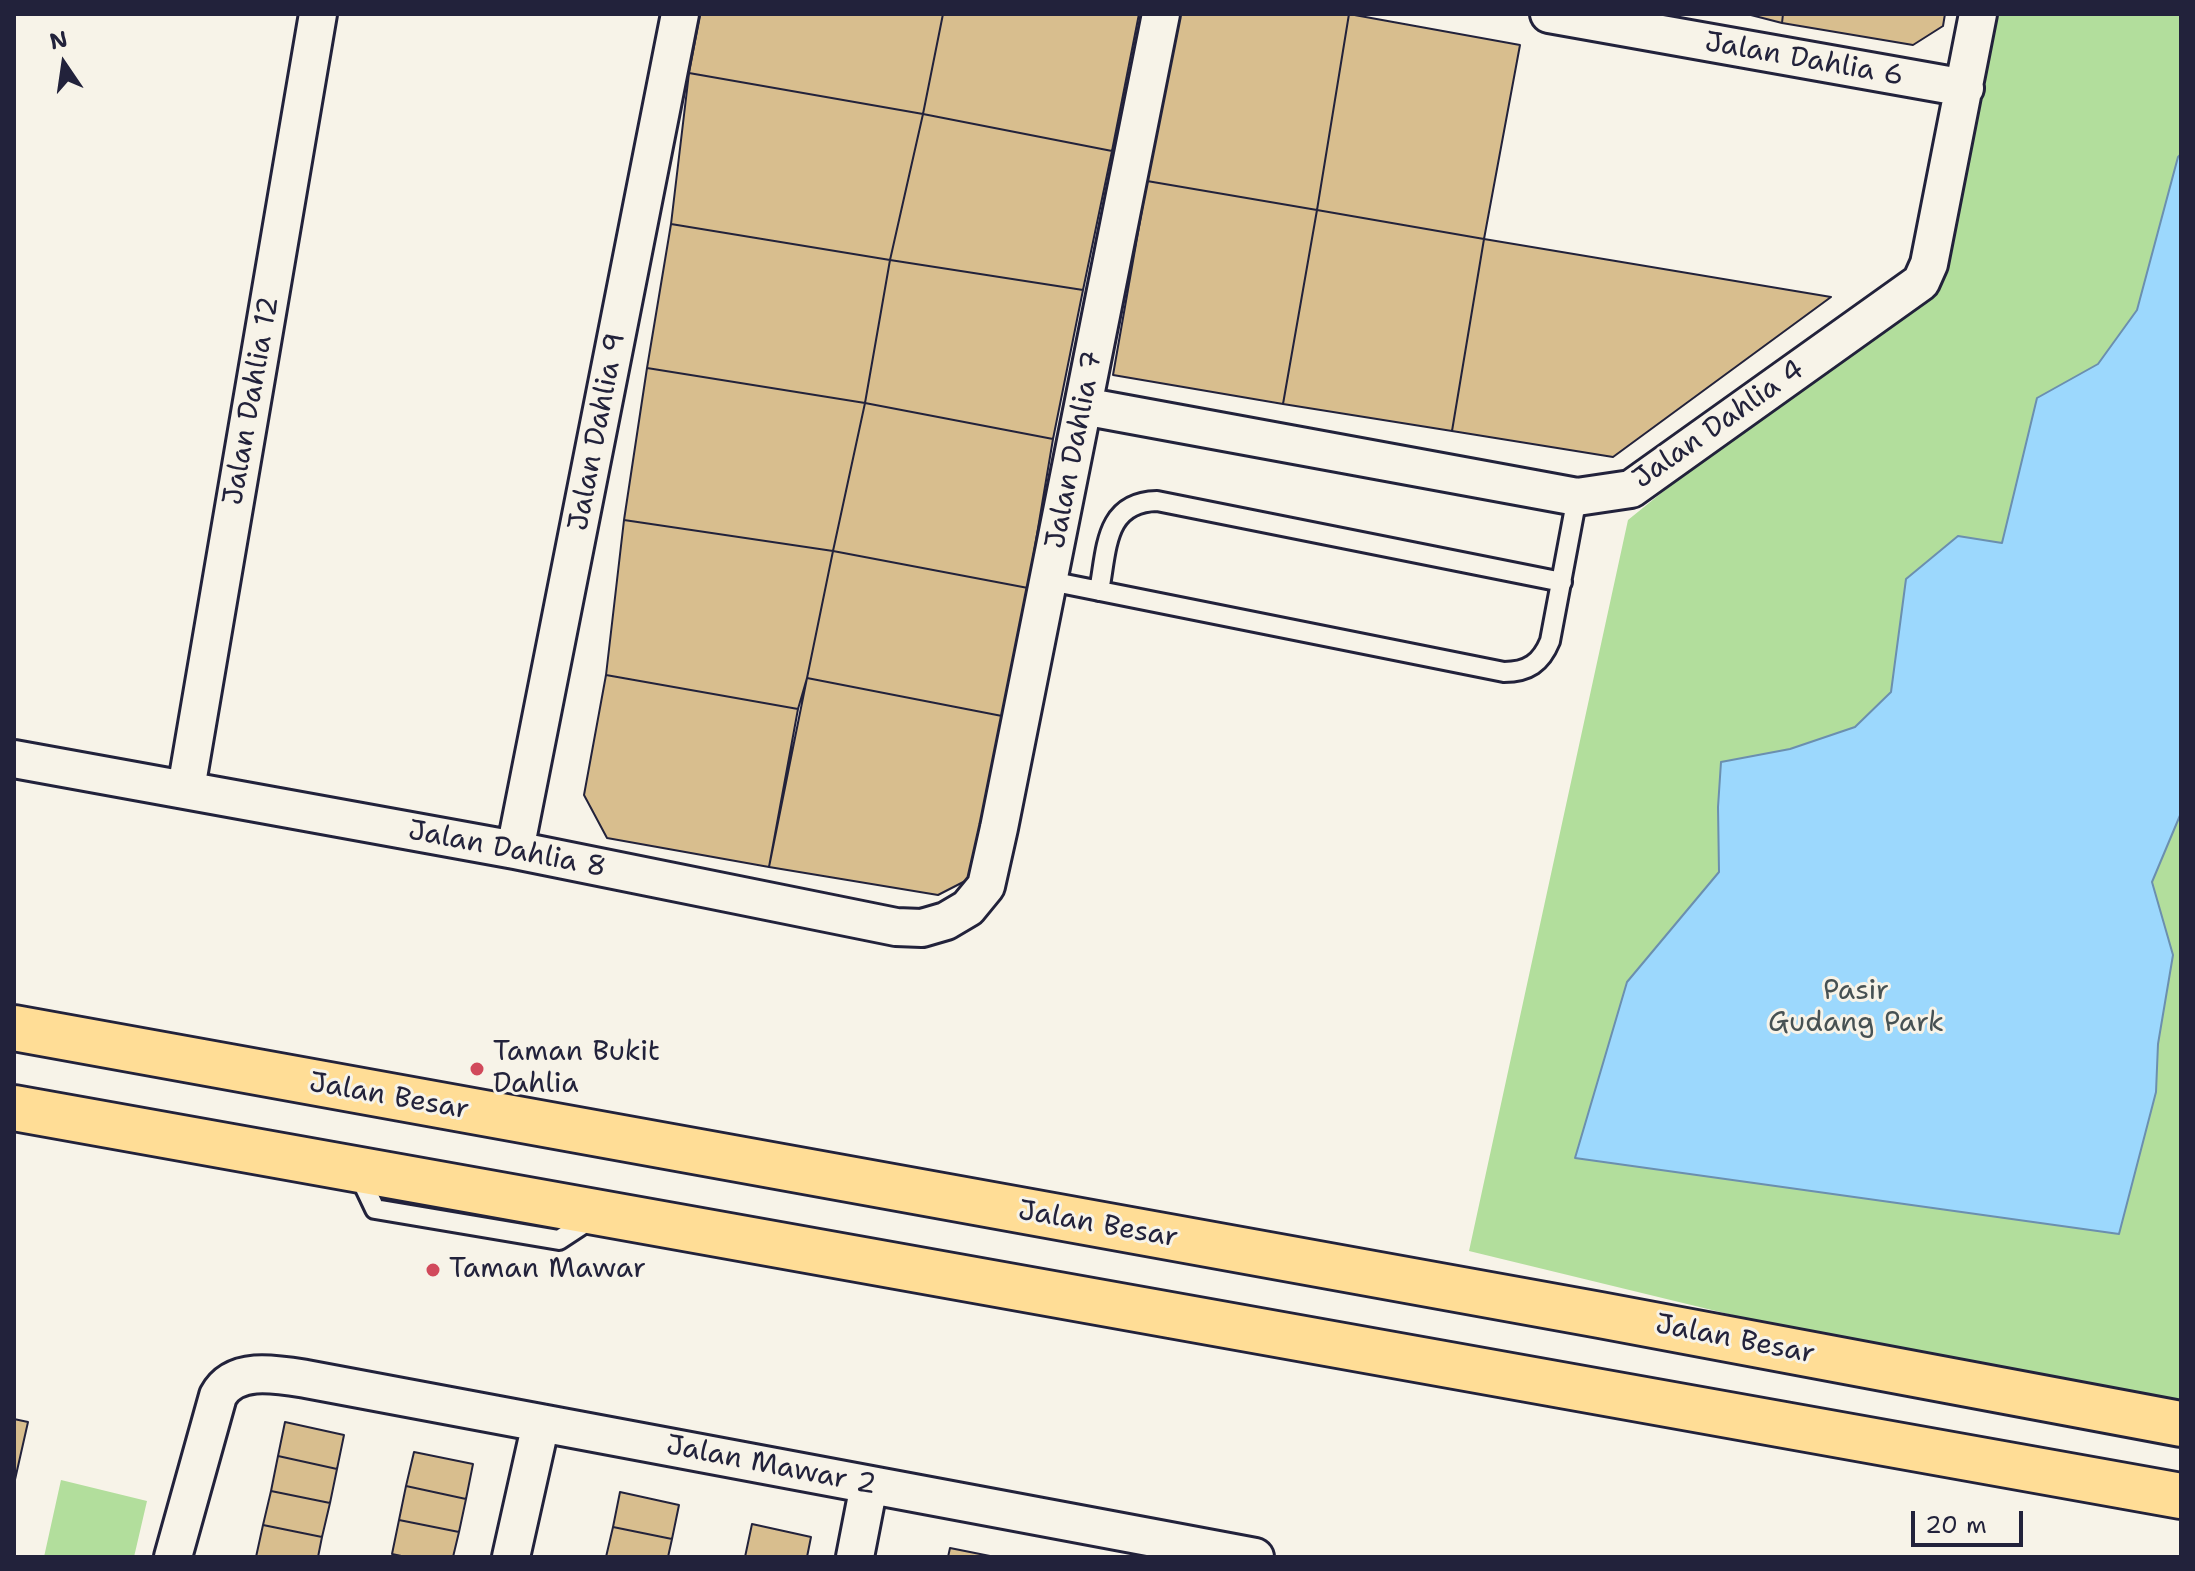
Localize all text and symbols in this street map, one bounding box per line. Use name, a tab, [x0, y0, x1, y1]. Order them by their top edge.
north arrow	[24, 24, 104, 104]
text: N	[47, 24, 70, 56]
street label: Jalan Dahlia 6	[1702, 26, 1906, 94]
street label: Jalan Dahlia 12	[217, 294, 287, 508]
street label: Jalan Dahlia 9	[562, 330, 634, 534]
street label: Jalan Dahlia 7	[1039, 348, 1111, 552]
street label: Jalan Dahlia 4	[1627, 354, 1811, 496]
street label: Jalan Dahlia 8	[405, 814, 609, 886]
park label: Pasir Gudang Park	[1768, 975, 1944, 1041]
place label: Taman Bukit Dahlia	[493, 1036, 660, 1102]
marker: Taman Bukit Dahlia	[468, 1060, 486, 1078]
street label: Jalan Besar	[306, 1066, 472, 1128]
street label: Jalan Besar	[1015, 1194, 1181, 1256]
place label: Taman Mawar	[449, 1253, 646, 1287]
marker: Taman Mawar	[424, 1261, 442, 1279]
street label: Jalan Besar	[1652, 1308, 1818, 1372]
street label: Jalan Mawar 2	[663, 1429, 879, 1503]
scale bar	[1915, 1495, 2027, 1545]
text: 20 m	[1925, 1509, 1987, 1541]

